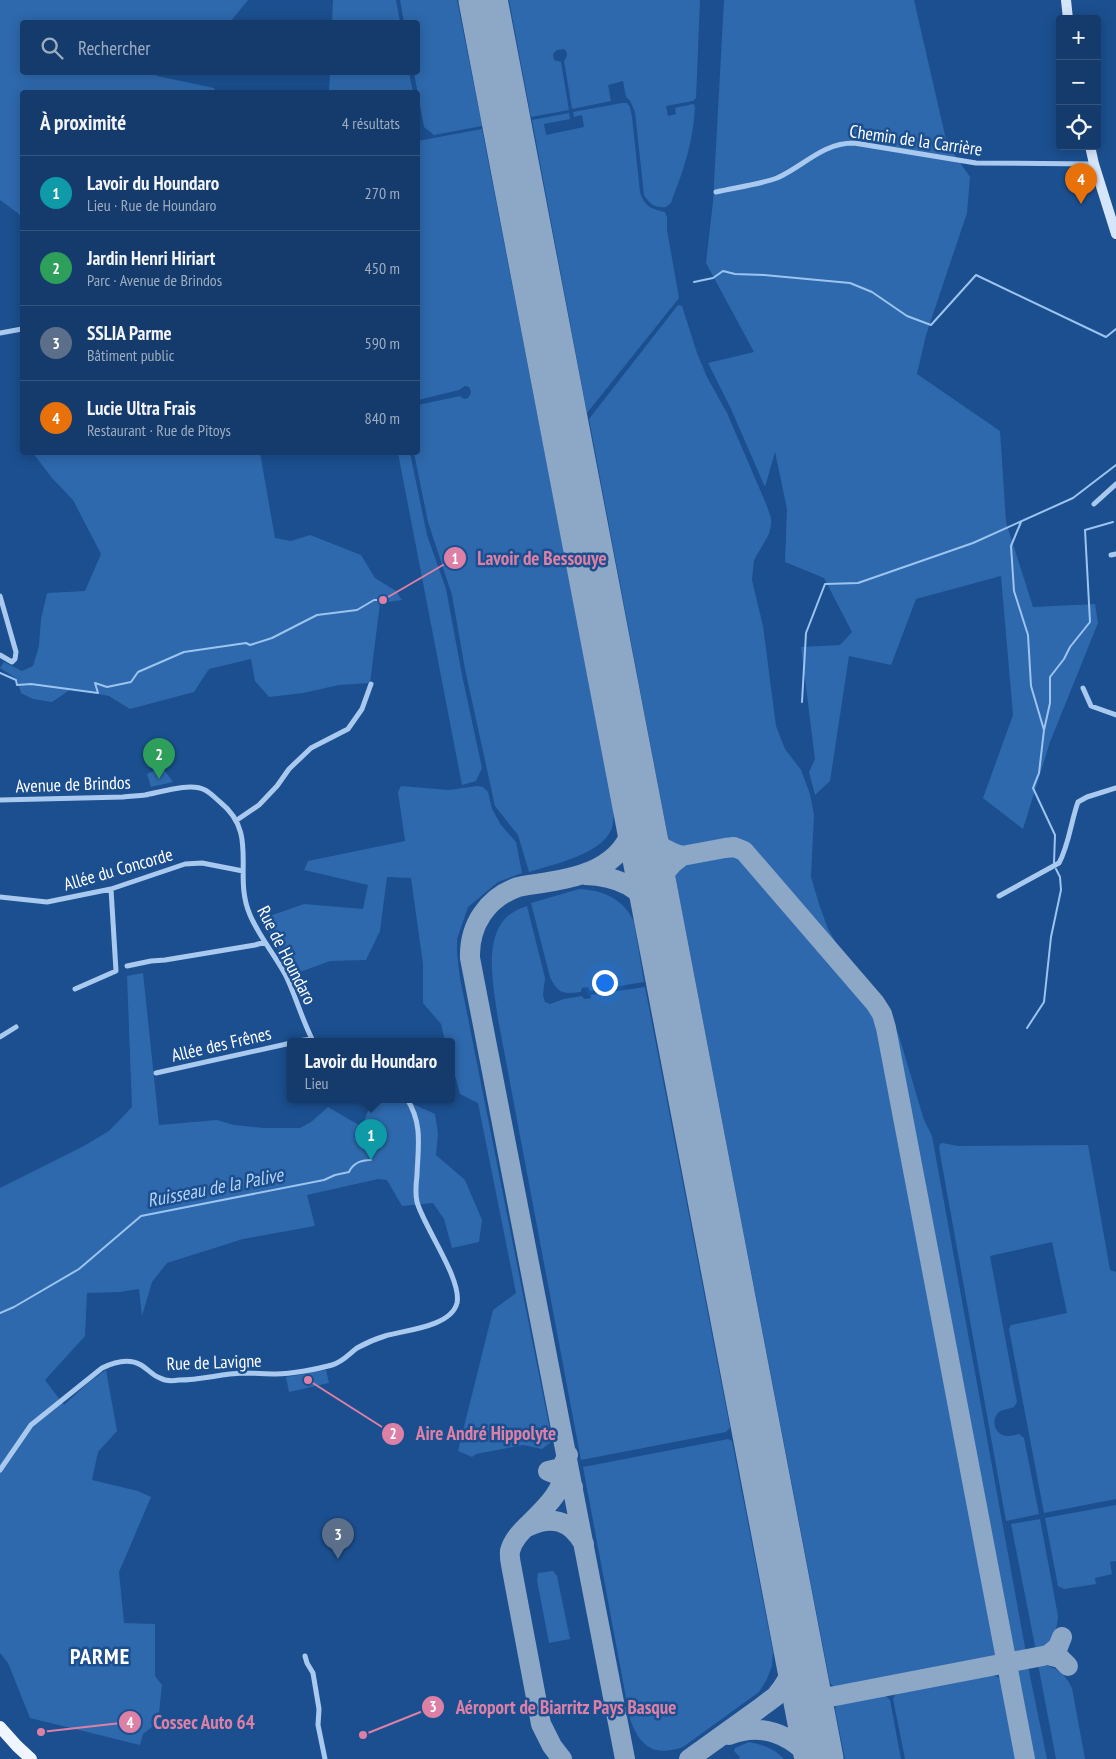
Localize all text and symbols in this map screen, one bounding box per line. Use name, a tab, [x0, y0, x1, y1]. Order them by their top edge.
map controls	[1056, 15, 1101, 150]
button: +	[1056, 15, 1101, 60]
search box	[20, 20, 420, 75]
icon: search	[38, 34, 66, 62]
text: Rechercher	[78, 36, 150, 60]
button: −	[1056, 60, 1101, 105]
button: locate	[1056, 105, 1101, 150]
text: À proximité	[40, 109, 126, 136]
text: 4 résultats	[342, 113, 400, 133]
street label: Chemin de la Carrière	[848, 119, 984, 161]
pin: 4	[1065, 163, 1097, 204]
text: Lavoir du Houndaro	[87, 171, 219, 195]
text: 1	[52, 183, 60, 203]
text: 270 m	[365, 183, 400, 203]
text: Lieu · Rue de Houndaro	[87, 195, 217, 215]
text: Jardin Henri Hiriart	[87, 246, 215, 270]
text: 2	[52, 258, 60, 278]
text: 450 m	[365, 258, 400, 278]
text: Parc · Avenue de Brindos	[87, 270, 222, 290]
text: SSLIA Parme	[87, 321, 172, 345]
text: 3	[52, 333, 60, 353]
text: 590 m	[365, 333, 400, 353]
text: Bâtiment public	[87, 345, 174, 365]
text: Lucie Ultra Frais	[87, 396, 196, 420]
text: 4	[52, 408, 60, 428]
text: 840 m	[365, 408, 400, 428]
text: Restaurant · Rue de Pitoys	[87, 420, 231, 440]
callout: Lavoir de Bessouye	[442, 541, 617, 575]
text: Lavoir de Bessouye	[477, 546, 607, 570]
text: 1	[451, 549, 459, 568]
pin: 2	[143, 738, 175, 779]
street label: Avenue de Brindos	[15, 770, 131, 798]
street label: Allée du Concorde	[61, 842, 175, 896]
street label: Rue de Houndaro	[252, 902, 322, 1008]
your location	[592, 970, 618, 996]
street label: Allée des Frênes	[169, 1021, 273, 1067]
popup	[287, 1038, 455, 1103]
text: Lavoir du Houndaro	[305, 1049, 437, 1073]
text: Lieu	[305, 1073, 329, 1093]
pin: 1	[355, 1119, 387, 1160]
water label: Ruisseau de la Palive	[145, 1162, 286, 1212]
street label: Rue de Lavigne	[166, 1349, 262, 1375]
callout: Aire André Hippolyte	[381, 1417, 567, 1451]
text: Aire André Hippolyte	[415, 1421, 556, 1445]
text: 2	[389, 1424, 397, 1443]
pin: 3	[322, 1518, 354, 1559]
district label: PARME	[70, 1642, 130, 1670]
callout: Aéroport de Biarritz Pays Basque	[420, 1690, 687, 1724]
text: Aéroport de Biarritz Pays Basque	[455, 1695, 676, 1719]
text: 3	[429, 1697, 437, 1716]
callout: Cossec Auto 64	[117, 1705, 265, 1739]
text: Cossec Auto 64	[153, 1710, 255, 1734]
text: 4	[126, 1713, 134, 1732]

